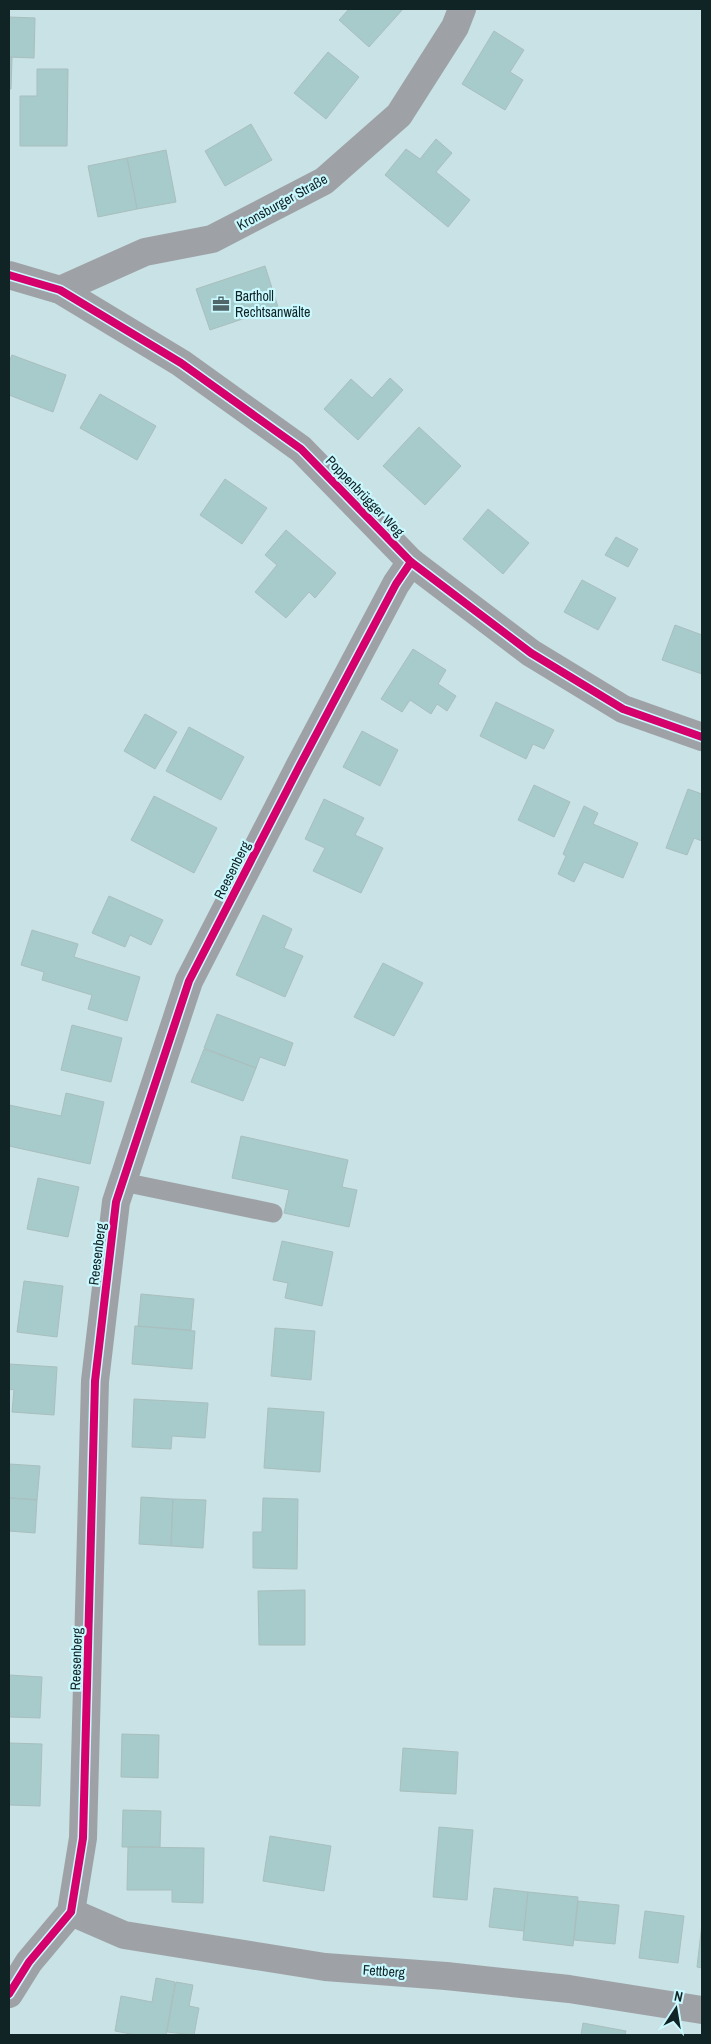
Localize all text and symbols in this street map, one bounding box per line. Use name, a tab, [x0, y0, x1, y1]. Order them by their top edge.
street label: Kronsburger Straße	[234, 170, 330, 234]
place label: Bartholl Rechtsanwälte	[235, 287, 310, 321]
office icon: Bartholl Rechtsanwälte	[211, 294, 231, 314]
street label: Poppenbrügger Weg	[322, 452, 409, 541]
street label: Reesenberg	[210, 838, 254, 902]
street label: Reesenberg	[84, 1221, 110, 1286]
street label: Reesenberg	[66, 1627, 86, 1691]
street label: Fettberg	[362, 1961, 406, 1981]
north arrow	[651, 1984, 701, 2034]
text: N	[673, 1987, 685, 2006]

